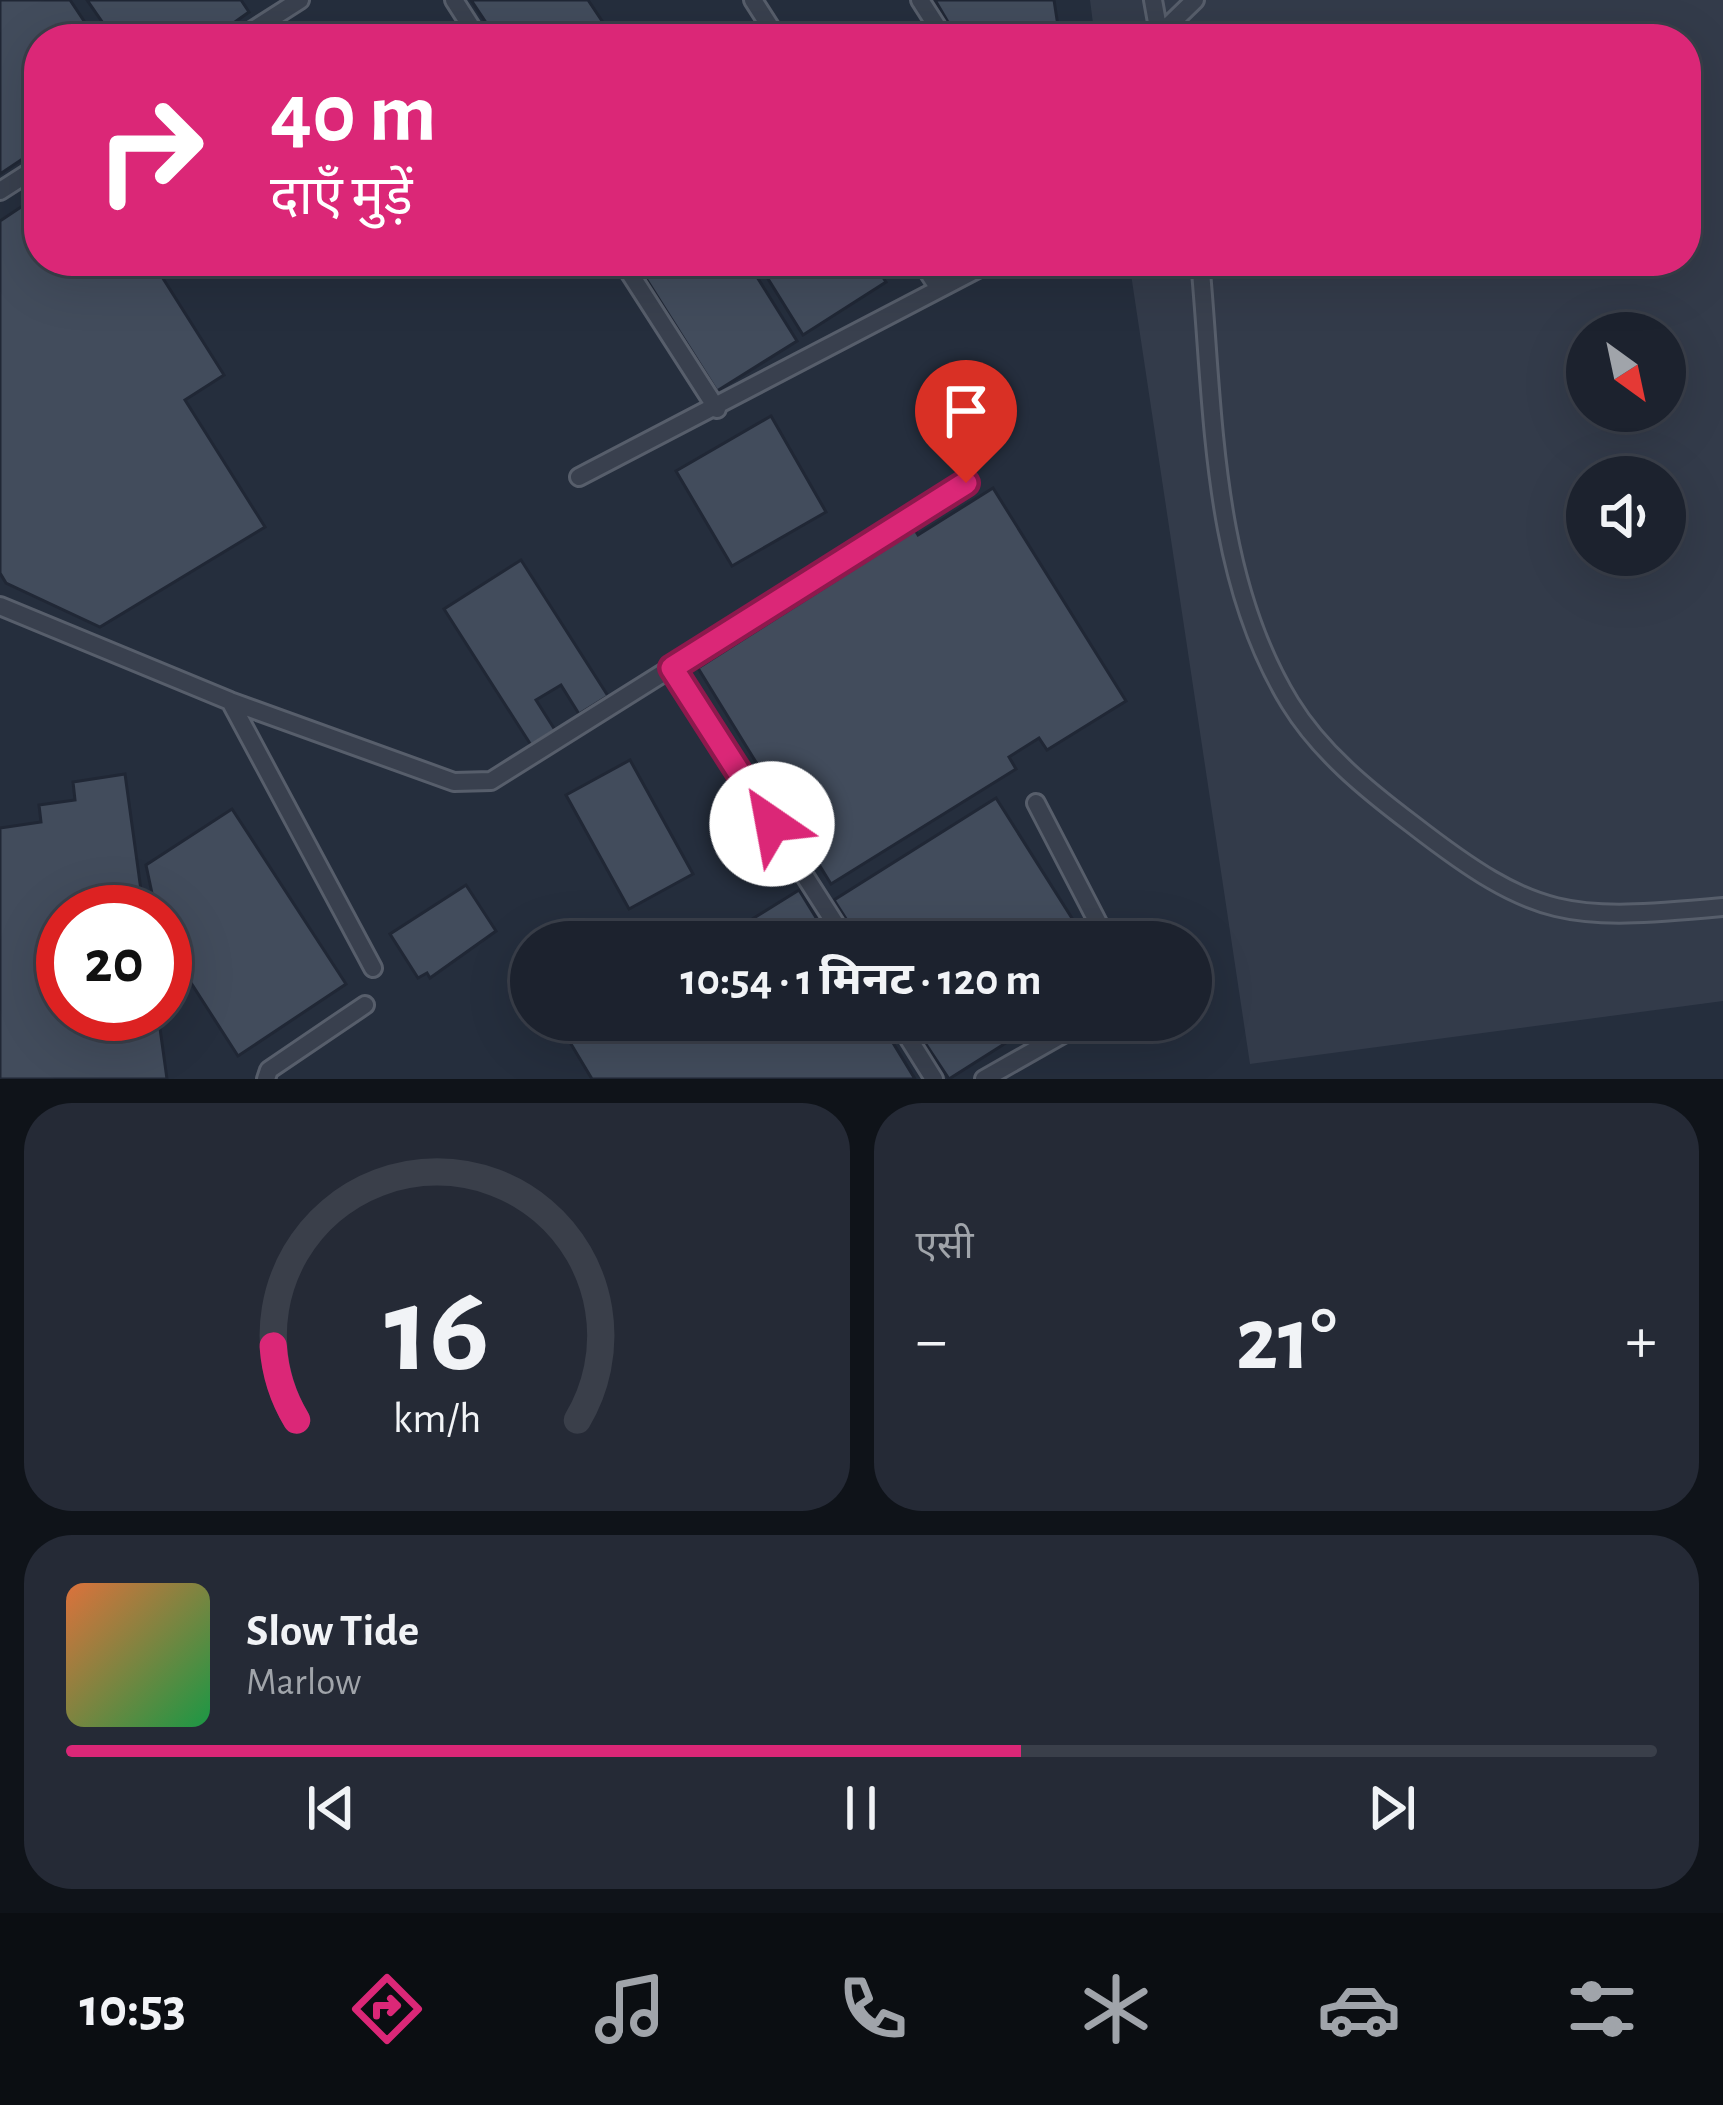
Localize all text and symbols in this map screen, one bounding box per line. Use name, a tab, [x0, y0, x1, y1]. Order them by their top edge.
icon: right	[72, 72, 228, 228]
text: 40 m	[270, 73, 437, 157]
text: दाएँ मुड़ें	[270, 171, 413, 225]
north arrow	[1566, 312, 1686, 432]
map controls	[1566, 312, 1686, 576]
pin	[915, 360, 1017, 483]
icon: arrive	[933, 378, 999, 444]
button: sound	[1566, 456, 1686, 576]
position arrow	[709, 761, 835, 887]
speed limit sign: 20	[36, 885, 192, 1041]
text: 10:54 · 1 मिनट · 120 m	[680, 958, 1042, 1003]
text: एसी	[916, 1227, 974, 1266]
text: 16	[384, 1269, 489, 1394]
text: 21°	[1236, 1296, 1337, 1386]
text: −	[916, 1308, 947, 1374]
text: +	[1625, 1308, 1657, 1374]
text: km/h	[393, 1398, 481, 1441]
text: Slow Tide	[246, 1609, 419, 1654]
text: Marlow	[246, 1663, 361, 1702]
icon: previous	[298, 1775, 364, 1841]
icon: pause	[828, 1775, 894, 1841]
icon: next	[1359, 1775, 1425, 1841]
icon: directions	[345, 1967, 429, 2051]
icon: music	[588, 1967, 672, 2051]
icon: phone	[831, 1967, 915, 2051]
icon: climate	[1074, 1967, 1158, 2051]
icon: car	[1317, 1967, 1401, 2051]
icon: filters	[1560, 1967, 1644, 2051]
text: 10:53	[79, 1982, 186, 2036]

